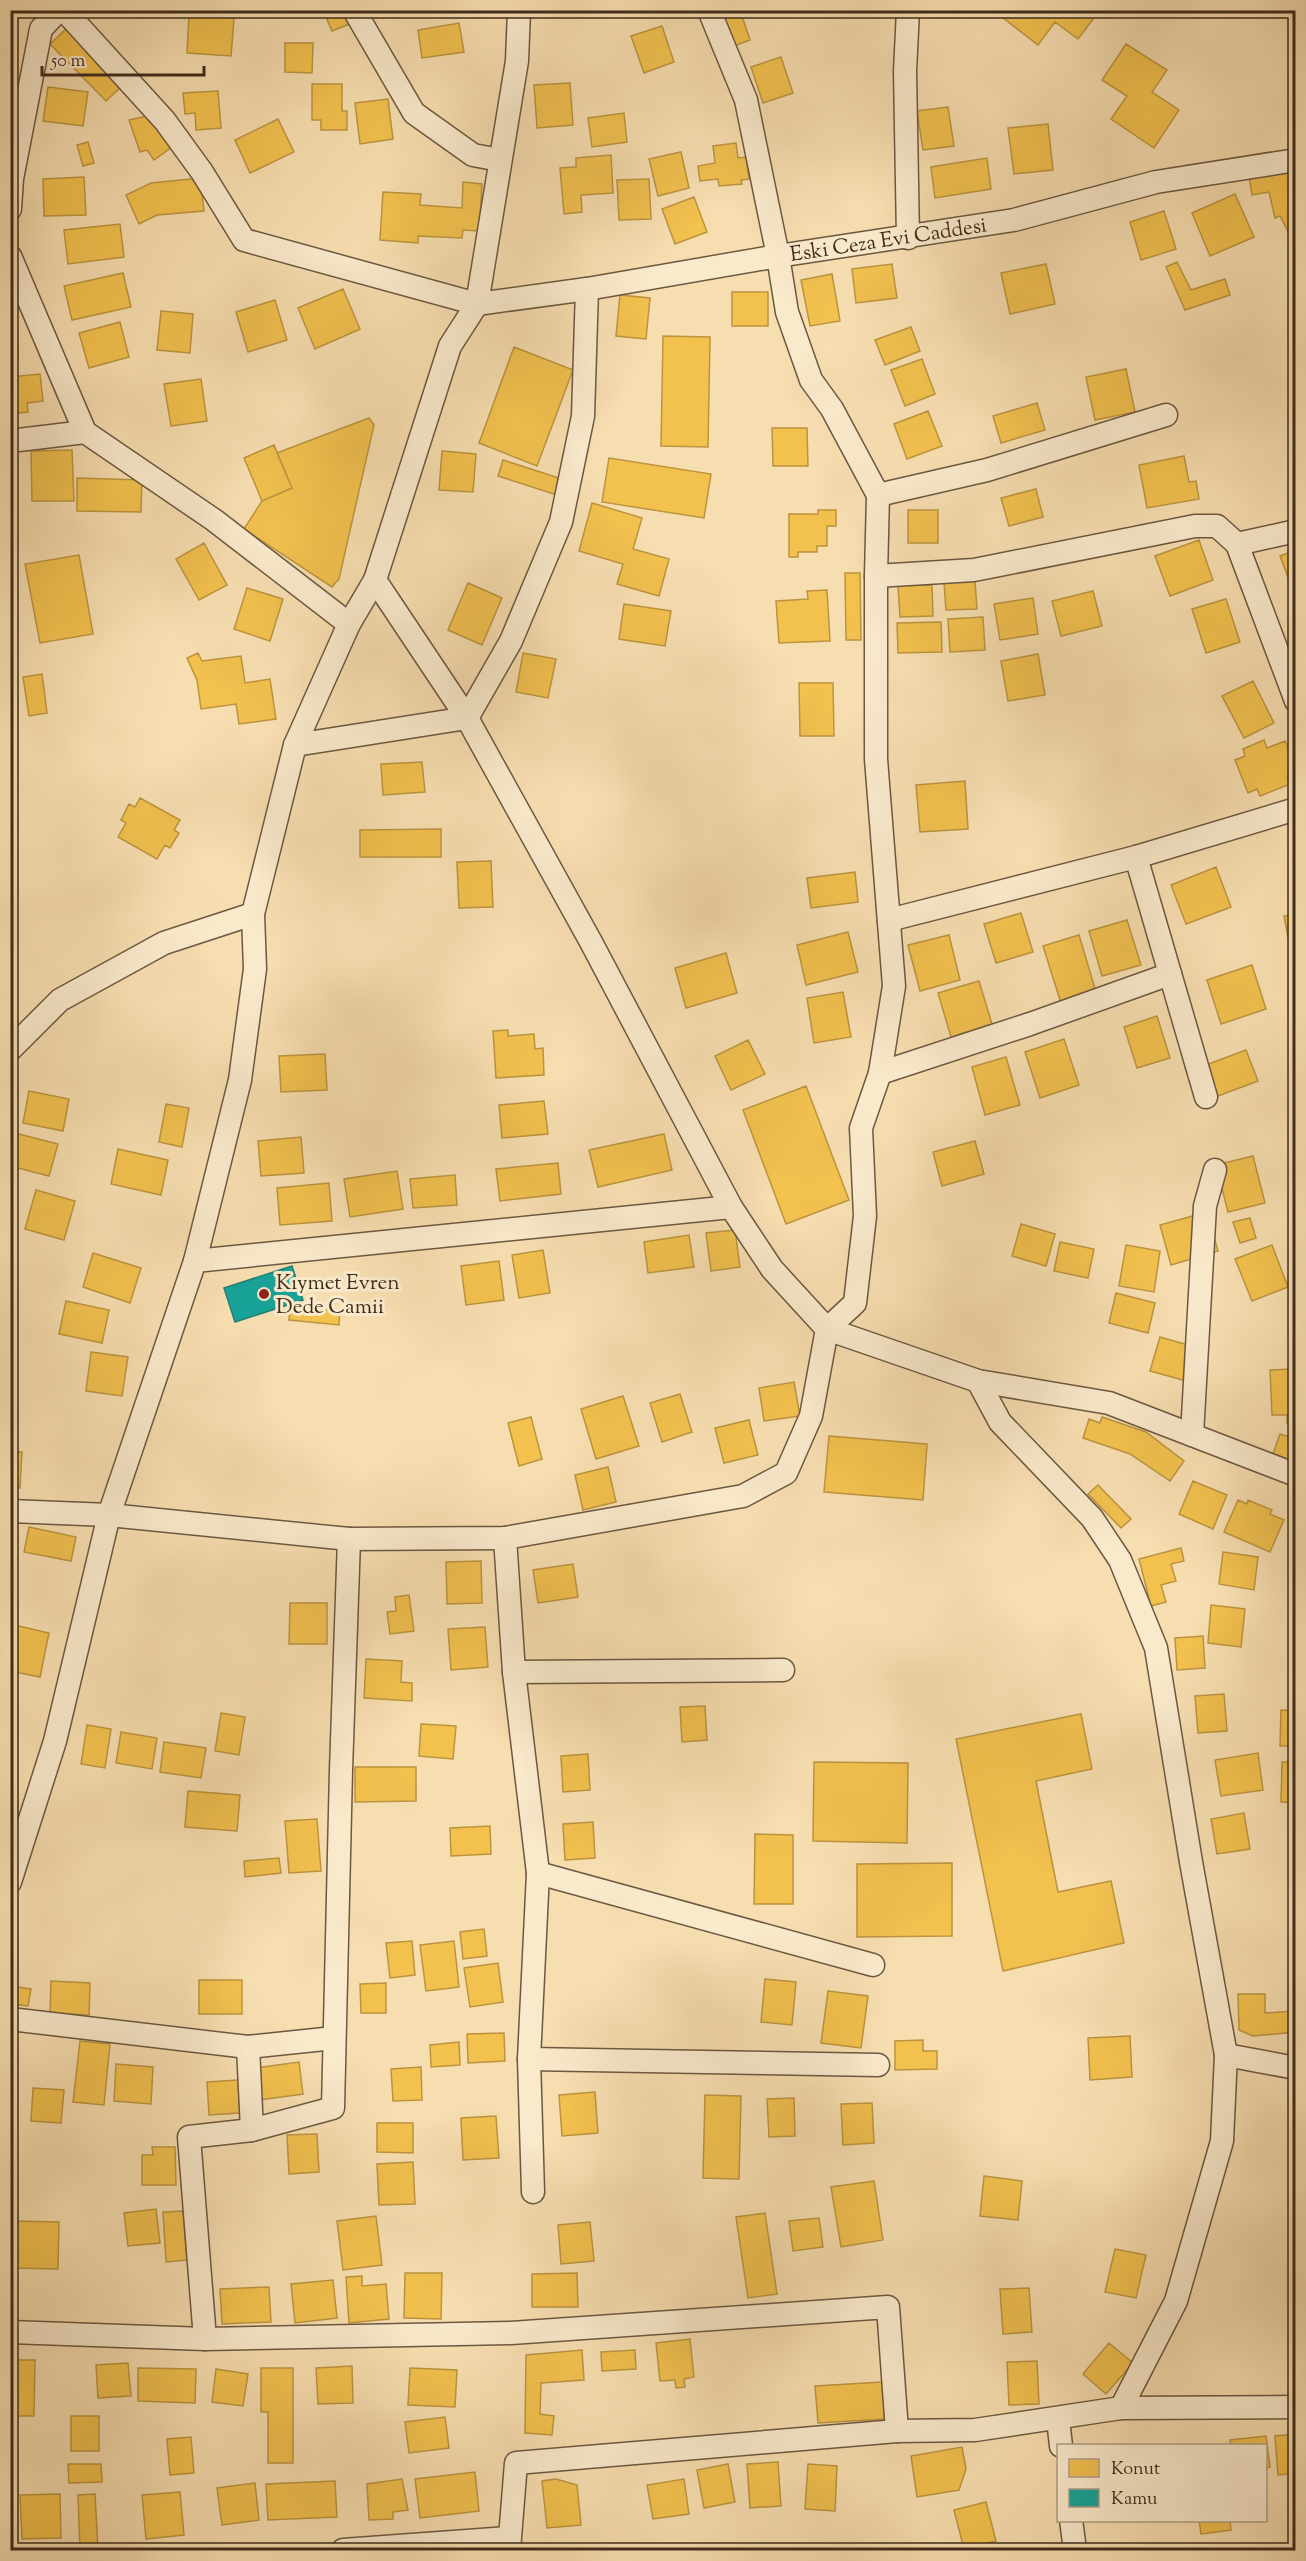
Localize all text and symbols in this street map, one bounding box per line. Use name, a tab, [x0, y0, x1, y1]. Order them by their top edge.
scale bar	[42, 39, 204, 77]
text: 50 m	[50, 49, 86, 75]
street label: Eski Ceza Evi Caddesi	[788, 211, 989, 271]
place label: Kıymet Evren Dede Camii	[276, 1269, 400, 1323]
marker: Kıymet Evren Dede Camii	[257, 1287, 271, 1301]
legend	[1057, 2444, 1267, 2522]
text: Konut	[1111, 2457, 1160, 2483]
text: Kamu	[1111, 2487, 1157, 2513]

